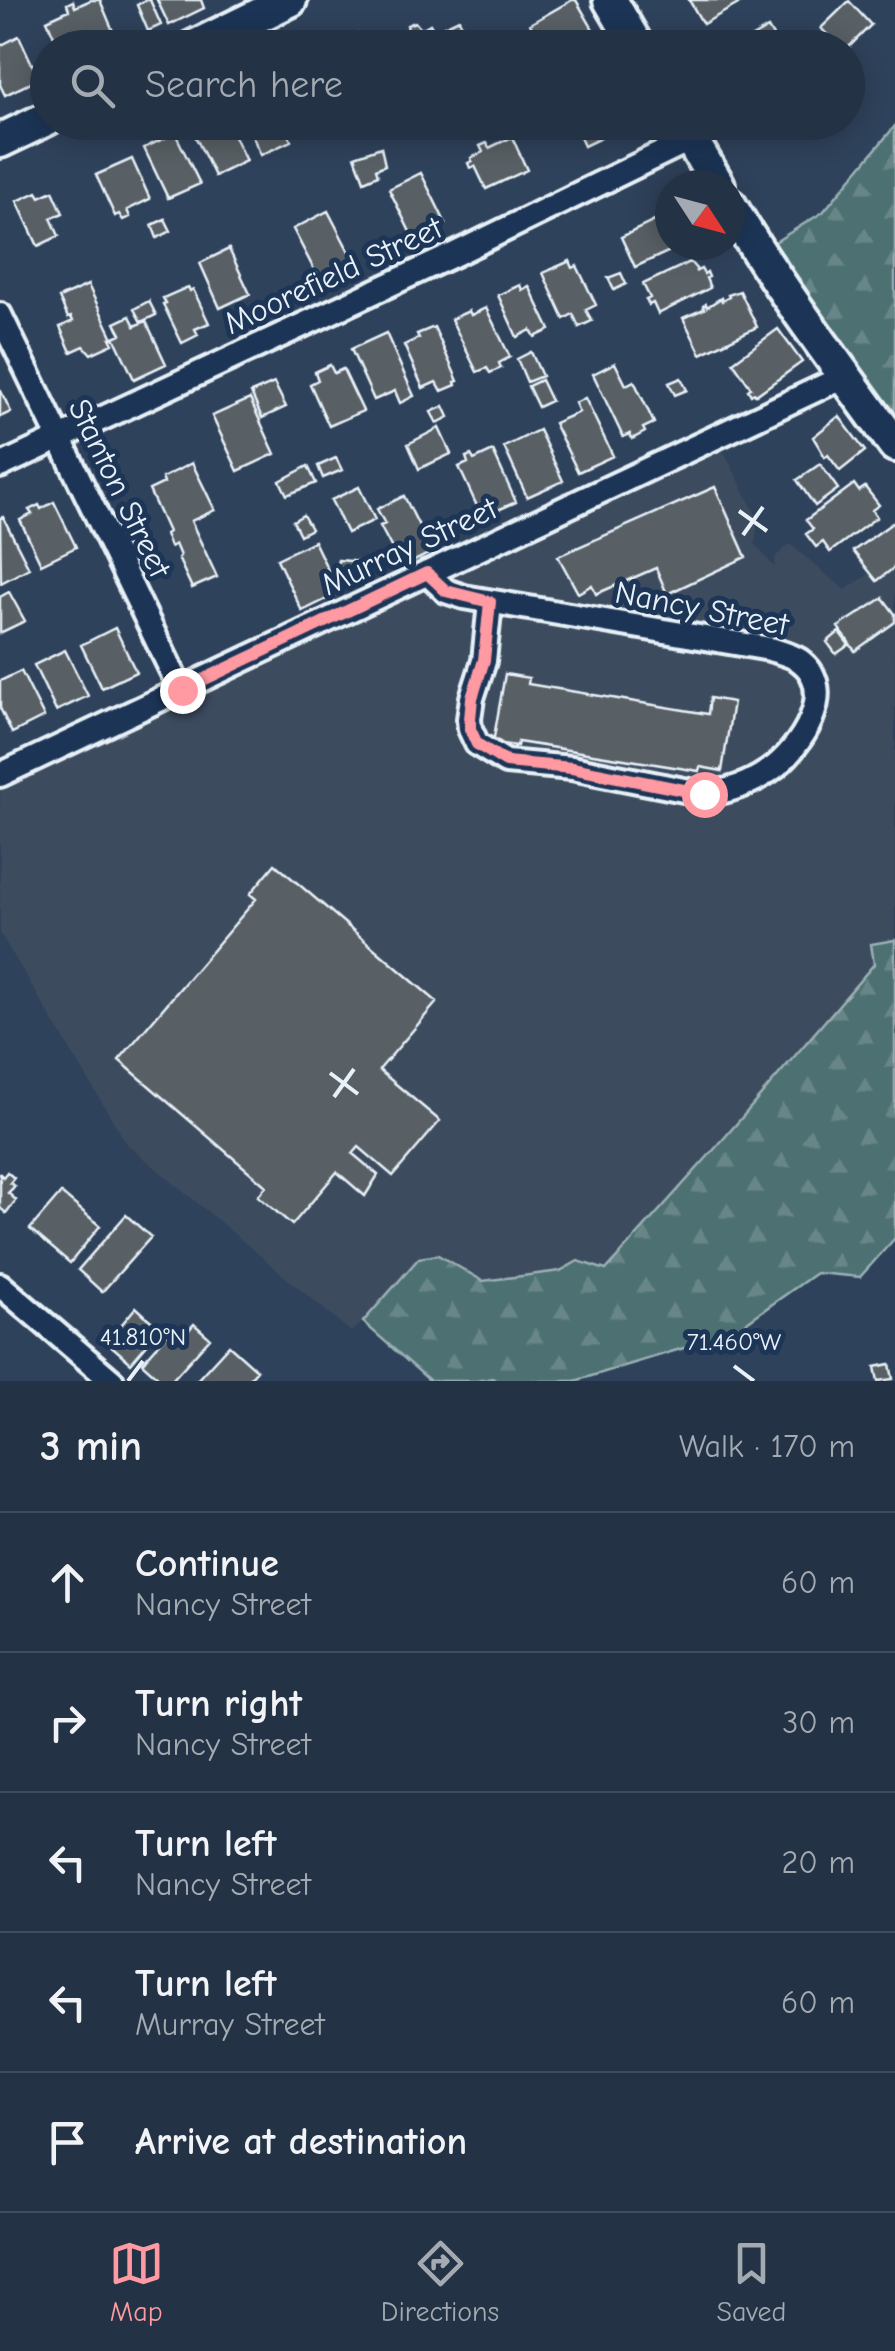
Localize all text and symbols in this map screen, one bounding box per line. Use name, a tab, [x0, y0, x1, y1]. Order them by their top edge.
search box	[30, 30, 865, 140]
icon: search	[65, 58, 120, 113]
text: Search here	[145, 63, 343, 107]
north arrow	[655, 170, 745, 260]
street label: Moorefield Street	[219, 209, 449, 342]
street label: Stanton Street	[60, 393, 179, 584]
street label: Murray Street	[315, 489, 504, 603]
street label: Nancy Street	[612, 574, 793, 644]
route end	[160, 668, 206, 714]
route start	[682, 772, 728, 818]
text: 41.810°N	[100, 1322, 186, 1351]
text: 71.460°W	[687, 1327, 781, 1356]
text: 3 min	[40, 1422, 142, 1471]
text: Walk · 170 m	[679, 1428, 855, 1465]
text: Continue	[135, 1542, 279, 1586]
icon: ahead	[40, 1555, 95, 1610]
text: 60 m	[781, 1564, 855, 1601]
text: Nancy Street	[135, 1586, 311, 1623]
text: Turn right	[135, 1682, 302, 1726]
icon: right	[40, 1695, 95, 1750]
text: 30 m	[782, 1704, 855, 1741]
text: Nancy Street	[135, 1726, 311, 1763]
text: Turn left	[135, 1822, 276, 1866]
icon: left	[40, 1835, 95, 1890]
text: 20 m	[782, 1844, 855, 1881]
text: Nancy Street	[135, 1866, 311, 1903]
text: Turn left	[135, 1962, 276, 2006]
icon: left	[40, 1975, 95, 2030]
text: 60 m	[781, 1984, 855, 2021]
text: Murray Street	[135, 2006, 325, 2043]
icon: arrive	[40, 2115, 95, 2170]
text: Arrive at destination	[135, 2120, 467, 2164]
tab: Map	[109, 2236, 164, 2328]
tab: Directions	[381, 2236, 499, 2328]
tab: Saved	[716, 2236, 786, 2328]

